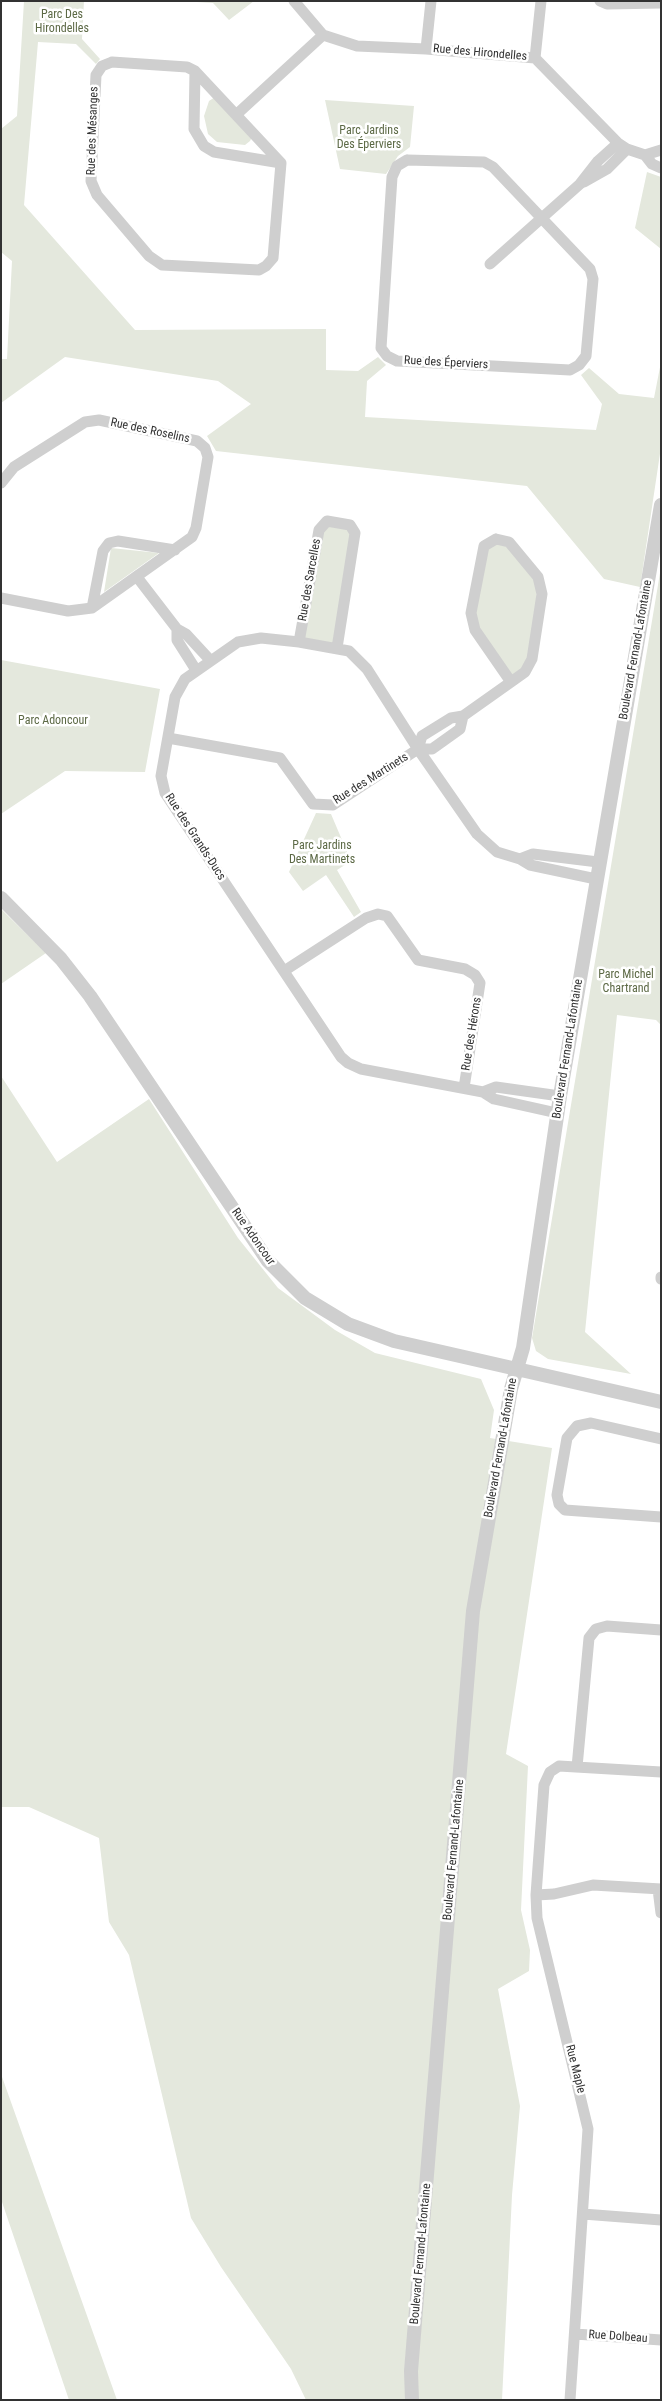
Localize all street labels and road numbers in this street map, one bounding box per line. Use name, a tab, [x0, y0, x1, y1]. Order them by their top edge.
street label: Rue des Hirondelles	[432, 42, 528, 64]
street label: Rue des Mésanges	[84, 86, 102, 176]
street label: Rue des Éperviers	[404, 354, 488, 372]
street label: Rue des Roselins	[109, 416, 191, 446]
street label: Rue des Sarcelles	[296, 538, 324, 622]
street label: Boulevard Fernand-Lafontaine	[617, 579, 655, 721]
street label: Rue des Martinets	[331, 750, 411, 808]
street label: Rue des Grands-Ducs	[162, 791, 228, 883]
street label: Boulevard Fernand-Lafontaine	[550, 978, 586, 1120]
street label: Rue des Hérons	[459, 996, 485, 1072]
street label: Rue Adoncour	[228, 1206, 278, 1268]
street label: Boulevard Fernand-Lafontaine	[482, 1377, 520, 1519]
street label: Boulevard Fernand-Lafontaine	[441, 1779, 467, 1921]
street label: Rue Maple	[562, 2043, 588, 2095]
street label: Boulevard Fernand-Lafontaine	[408, 2183, 434, 2325]
street label: Rue Dolbeau	[588, 2328, 648, 2346]

